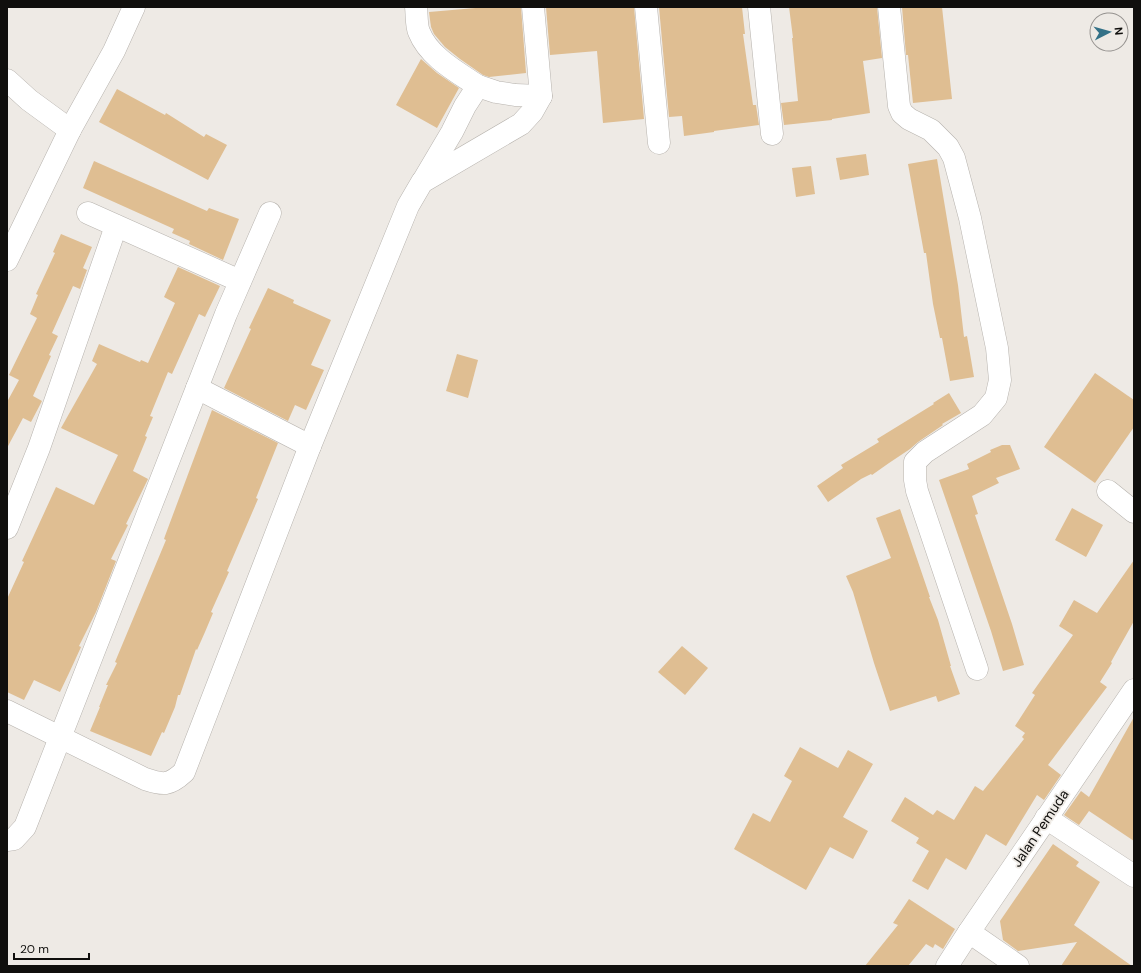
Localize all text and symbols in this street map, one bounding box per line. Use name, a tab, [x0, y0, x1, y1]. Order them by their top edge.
north arrow	[1089, 12, 1129, 52]
text: N	[1112, 26, 1126, 36]
street label: Jalan Pemuda	[1007, 786, 1073, 870]
scale bar	[14, 935, 89, 961]
text: 20 m	[20, 941, 49, 957]

